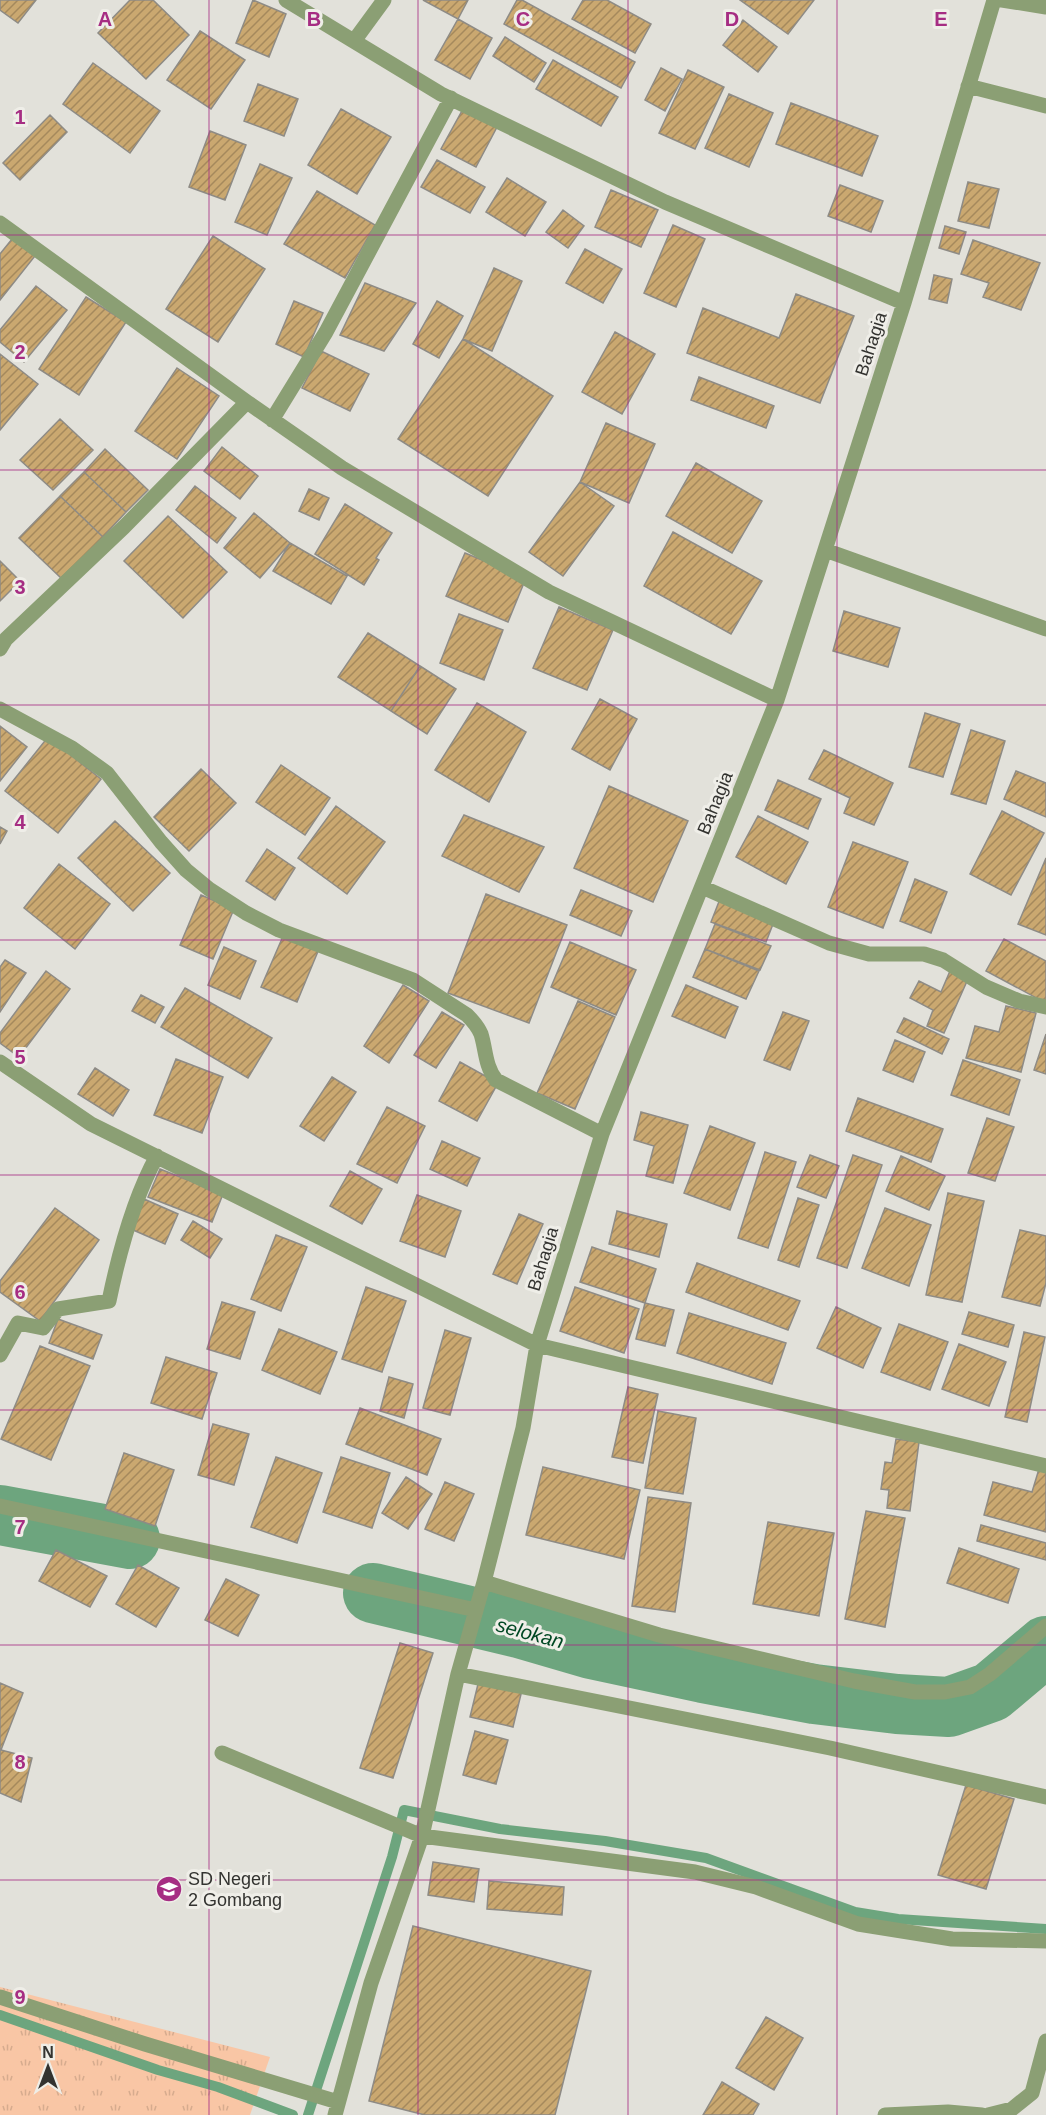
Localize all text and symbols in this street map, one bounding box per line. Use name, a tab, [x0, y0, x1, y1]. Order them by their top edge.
text: A	[98, 8, 112, 30]
text: B	[307, 8, 321, 30]
text: C	[516, 8, 530, 30]
text: D	[725, 8, 739, 30]
text: E	[934, 8, 948, 30]
text: 1	[14, 106, 26, 128]
street label: Bahagia	[851, 309, 891, 379]
text: 2	[14, 341, 26, 363]
text: 3	[14, 576, 26, 598]
street label: Bahagia	[693, 768, 737, 837]
text: 4	[14, 811, 26, 833]
text: 5	[14, 1046, 26, 1068]
street label: Bahagia	[524, 1224, 563, 1294]
text: 6	[14, 1281, 26, 1303]
text: 7	[14, 1516, 26, 1538]
water label: selokan	[494, 1613, 566, 1653]
text: 8	[14, 1751, 26, 1773]
place label: SD Negeri 2 Gombang	[188, 1869, 282, 1910]
school or university icon: SD Negeri 2 Gombang	[154, 1874, 184, 1904]
text: 9	[14, 1986, 26, 2008]
north arrow	[18, 2037, 78, 2097]
text: N	[42, 2044, 54, 2061]

